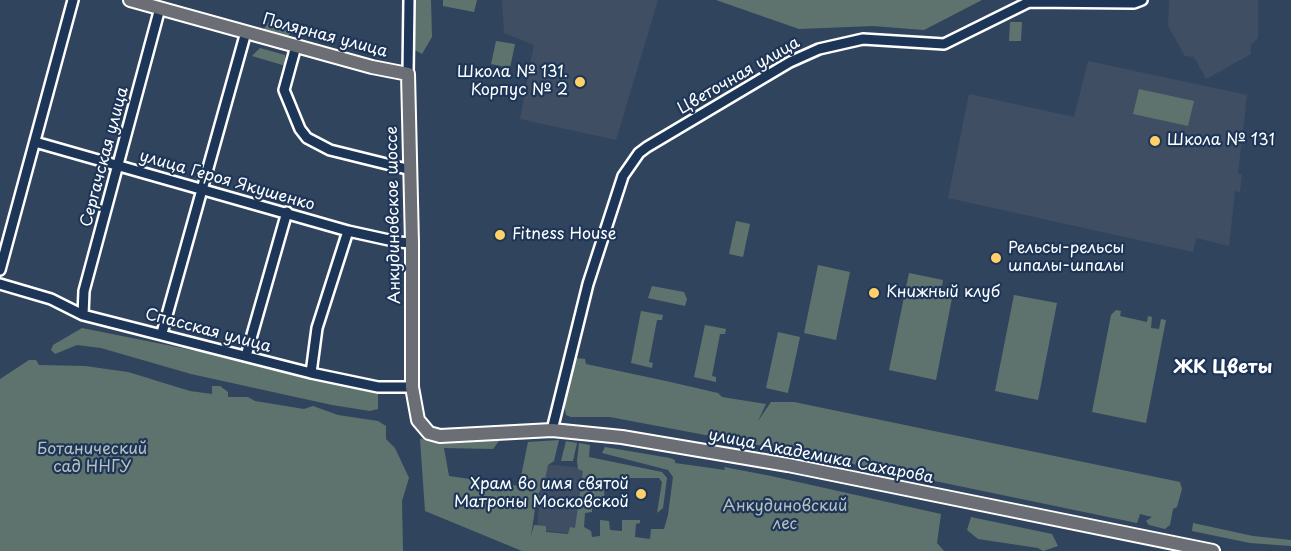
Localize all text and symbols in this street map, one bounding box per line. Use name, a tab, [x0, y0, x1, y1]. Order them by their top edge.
street label: Полярная улица	[260, 10, 390, 62]
street label: Цветочная улица	[675, 33, 803, 119]
place label: Школа № 131. Корпус № 2	[457, 63, 568, 101]
marker: Школа № 131. Корпус № 2	[573, 75, 587, 89]
street label: Сергачская улица	[77, 85, 133, 229]
street label: Анкудиновское шоссе	[383, 126, 405, 304]
place label: Школа № 131	[1167, 131, 1275, 151]
marker: Школа № 131	[1148, 134, 1162, 148]
street label: улица Героя Якушенко	[137, 147, 317, 215]
place label: Fitness House	[512, 225, 616, 245]
marker: Fitness House	[493, 228, 507, 242]
place label: Рельсы-рельсы шпалы-шпалы	[1008, 239, 1124, 277]
marker: Рельсы-рельсы шпалы-шпалы	[989, 251, 1003, 265]
place label: Книжный клуб	[886, 283, 1000, 303]
marker: Книжный клуб	[867, 286, 881, 300]
street label: Спасская улица	[143, 305, 273, 357]
district label: ЖК Цветы	[1174, 357, 1272, 379]
street label: улица Академика Сахарова	[707, 426, 935, 488]
park label: Ботанический сад ННГУ	[37, 440, 147, 478]
place label: Храм во имя святой Матроны Московской	[454, 475, 629, 513]
marker: Храм во имя святой Матроны Московской	[634, 487, 648, 501]
park label: Анкудиновский лес	[723, 497, 847, 535]

